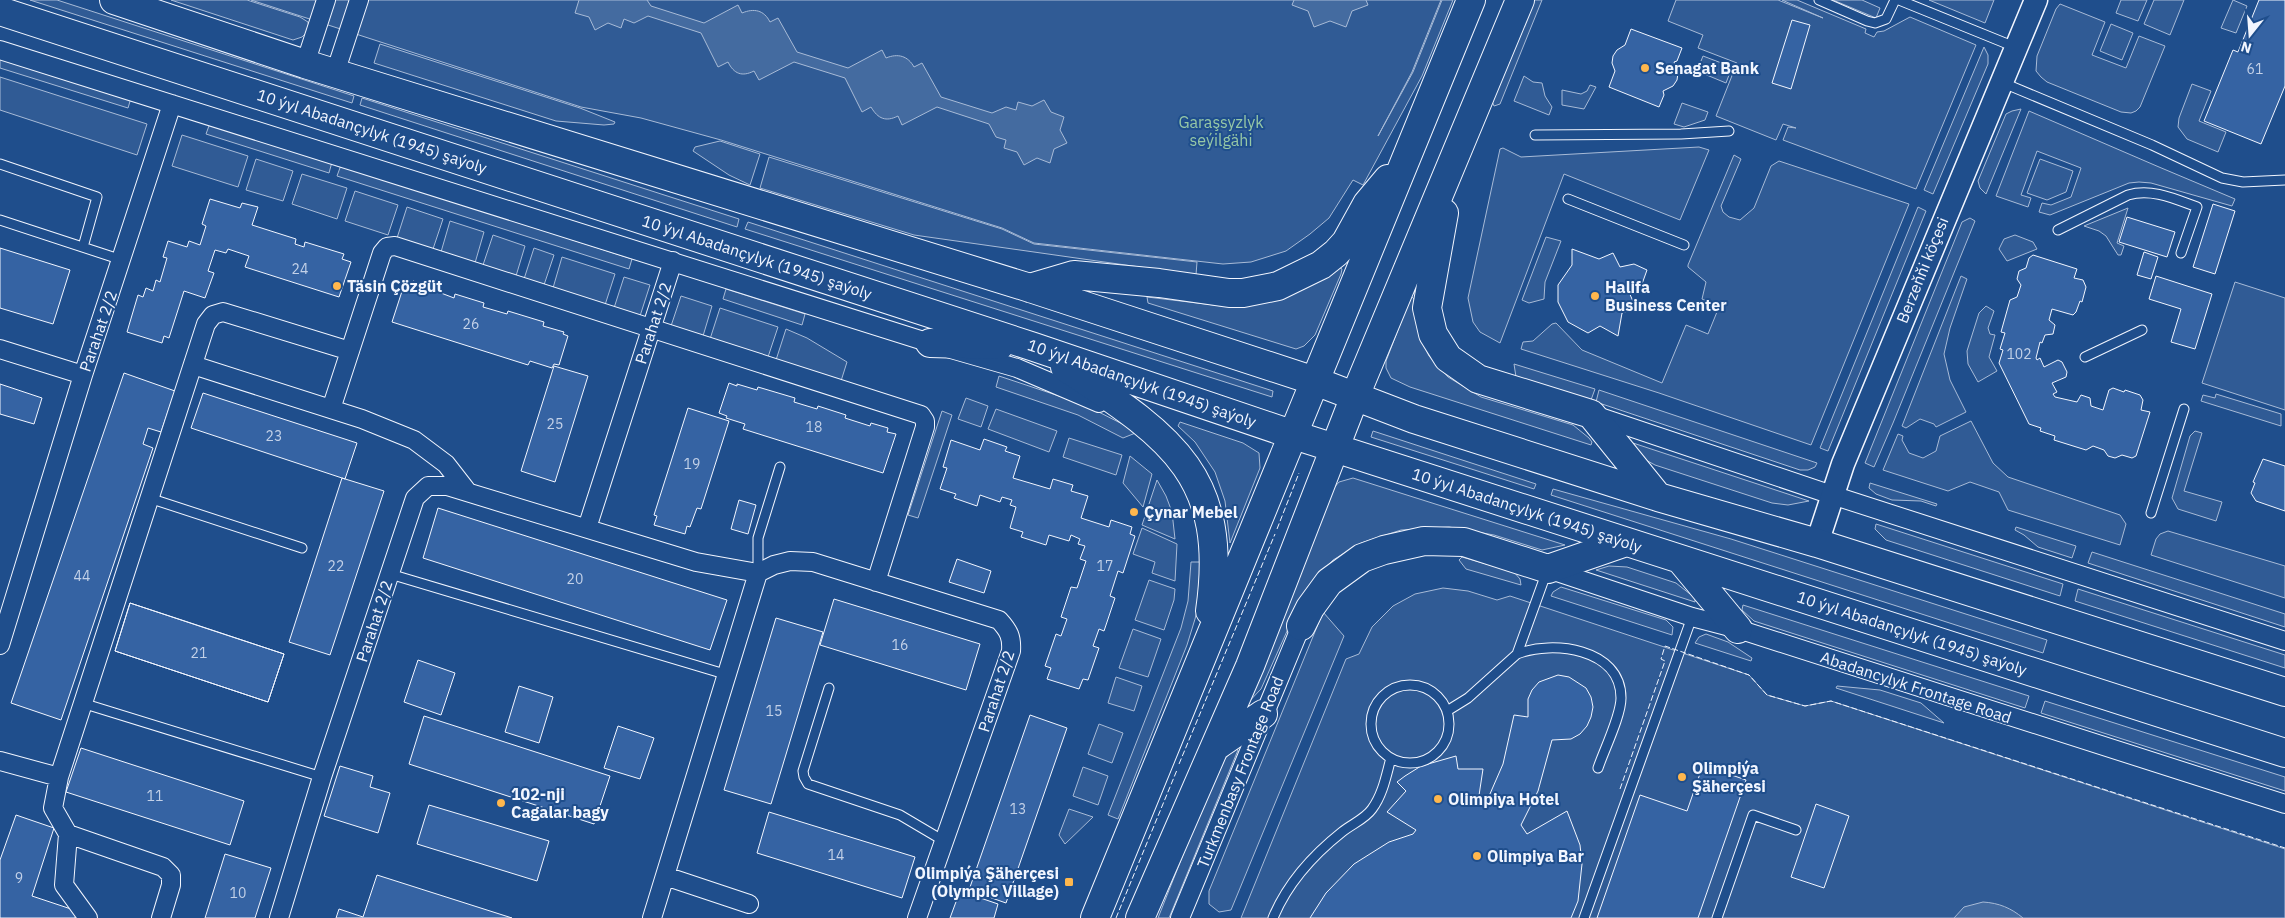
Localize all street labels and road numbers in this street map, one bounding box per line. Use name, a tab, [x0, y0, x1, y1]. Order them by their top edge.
street label: 10 ýyl Abadançylyk (1945) şaýoly	[254, 84, 490, 178]
street label: 10 ýyl Abadançylyk (1945) şaýoly	[639, 210, 875, 304]
street label: Berzeňňi köçesi	[1892, 214, 1952, 326]
street label: Parahat 2/2	[630, 280, 676, 366]
street label: Parahat 2/2	[75, 288, 121, 374]
street label: 10 ýyl Abadançylyk (1945) şaýoly	[1025, 334, 1259, 432]
street label: 10 ýyl Abadançylyk (1945) şaýoly	[1409, 463, 1645, 557]
street label: Parahat 2/2	[351, 578, 397, 664]
street label: 10 ýyl Abadançylyk (1945) şaýoly	[1794, 586, 2030, 680]
street label: Abadancylyk Frontage Road	[1818, 647, 2014, 727]
street label: Parahat 2/2	[973, 648, 1019, 734]
street label: Turkmenbasy Frontage Road	[1192, 673, 1288, 871]

